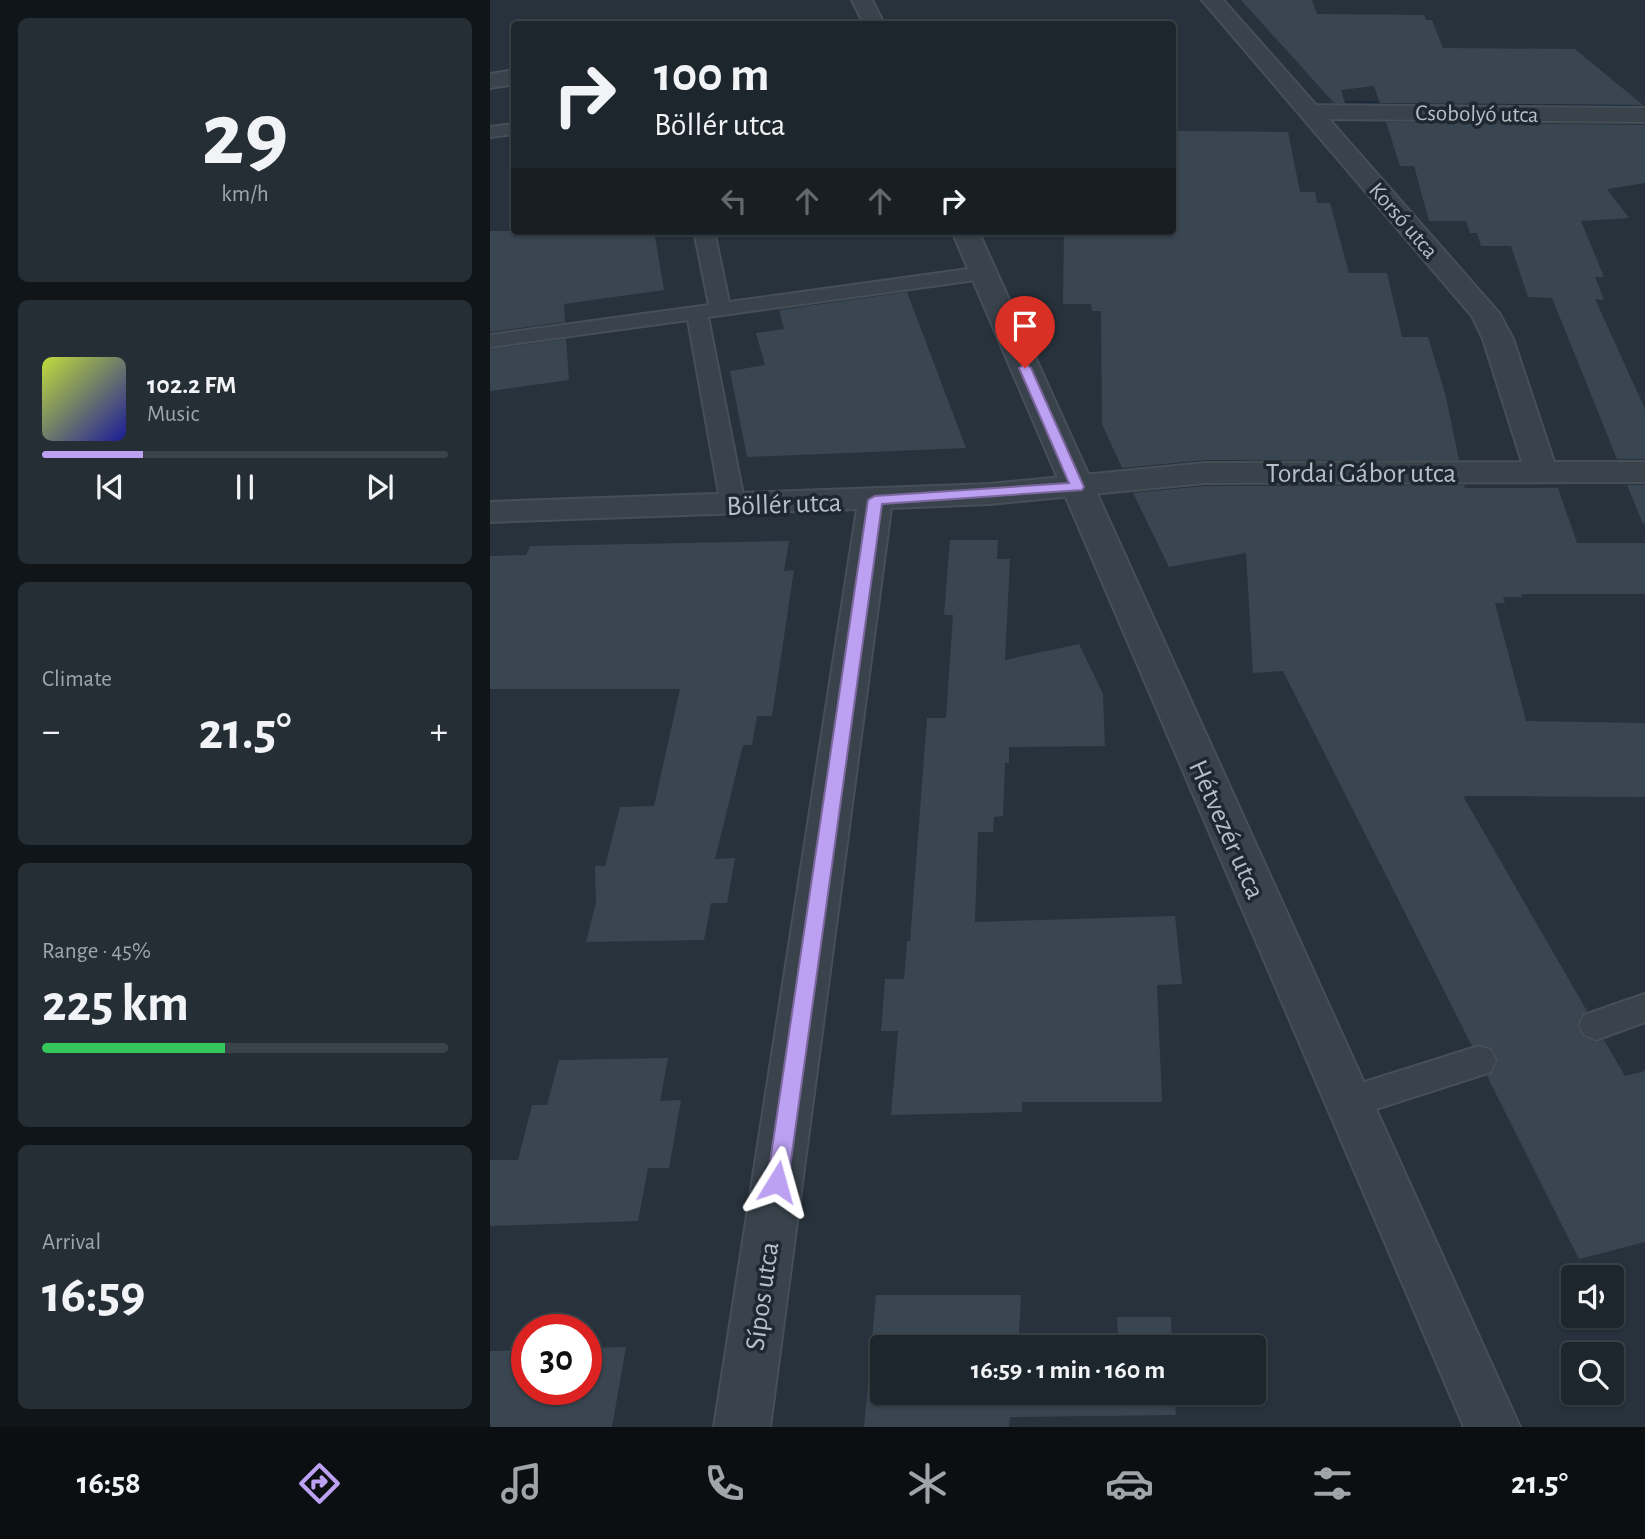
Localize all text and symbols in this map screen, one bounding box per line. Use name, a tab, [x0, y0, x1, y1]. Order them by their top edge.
icon: right	[539, 49, 630, 140]
text: 100 m	[654, 51, 770, 100]
text: 29	[202, 90, 288, 181]
street label: Csobolyó utca	[1415, 102, 1539, 127]
text: Böllér utca	[654, 109, 786, 141]
street label: Korsó utca	[1364, 179, 1442, 263]
icon: left	[715, 182, 753, 220]
icon: ahead	[788, 182, 826, 220]
icon: ahead	[861, 182, 899, 220]
icon: right	[934, 182, 972, 220]
text: km/h	[221, 183, 269, 206]
pin	[995, 296, 1055, 368]
icon: arrive	[1006, 307, 1044, 345]
text: 102.2 FM	[147, 372, 237, 398]
text: Music	[147, 403, 199, 426]
street label: Tordai Gábor utca	[1266, 460, 1456, 488]
icon: previous	[91, 468, 129, 506]
icon: pause	[226, 468, 264, 506]
icon: next	[361, 468, 399, 506]
street label: Böllér utca	[726, 489, 842, 521]
text: Climate	[42, 668, 112, 691]
text: 21.5°	[199, 706, 291, 758]
text: −	[42, 713, 60, 751]
text: +	[430, 713, 448, 751]
street label: Hétvezér utca	[1183, 756, 1269, 904]
text: Range · 45%	[42, 940, 151, 963]
text: 225 km	[42, 978, 189, 1030]
position arrow	[740, 1145, 814, 1219]
text: Arrival	[42, 1231, 101, 1254]
street label: Sípos utca	[742, 1240, 784, 1352]
map controls	[1561, 1265, 1624, 1405]
button: sound	[1561, 1265, 1624, 1328]
text: 16:59	[42, 1269, 145, 1321]
speed limit sign: 30	[511, 1314, 602, 1405]
button: search	[1561, 1342, 1624, 1405]
text: 16:59 · 1 min · 160 m	[971, 1357, 1165, 1383]
icon: directions	[295, 1459, 344, 1508]
icon: music	[497, 1459, 546, 1508]
icon: phone	[700, 1459, 749, 1508]
icon: climate	[903, 1459, 952, 1508]
icon: car	[1105, 1459, 1154, 1508]
icon: filters	[1308, 1459, 1357, 1508]
text: 16:58	[77, 1467, 141, 1499]
text: 21.5°	[1511, 1467, 1568, 1499]

